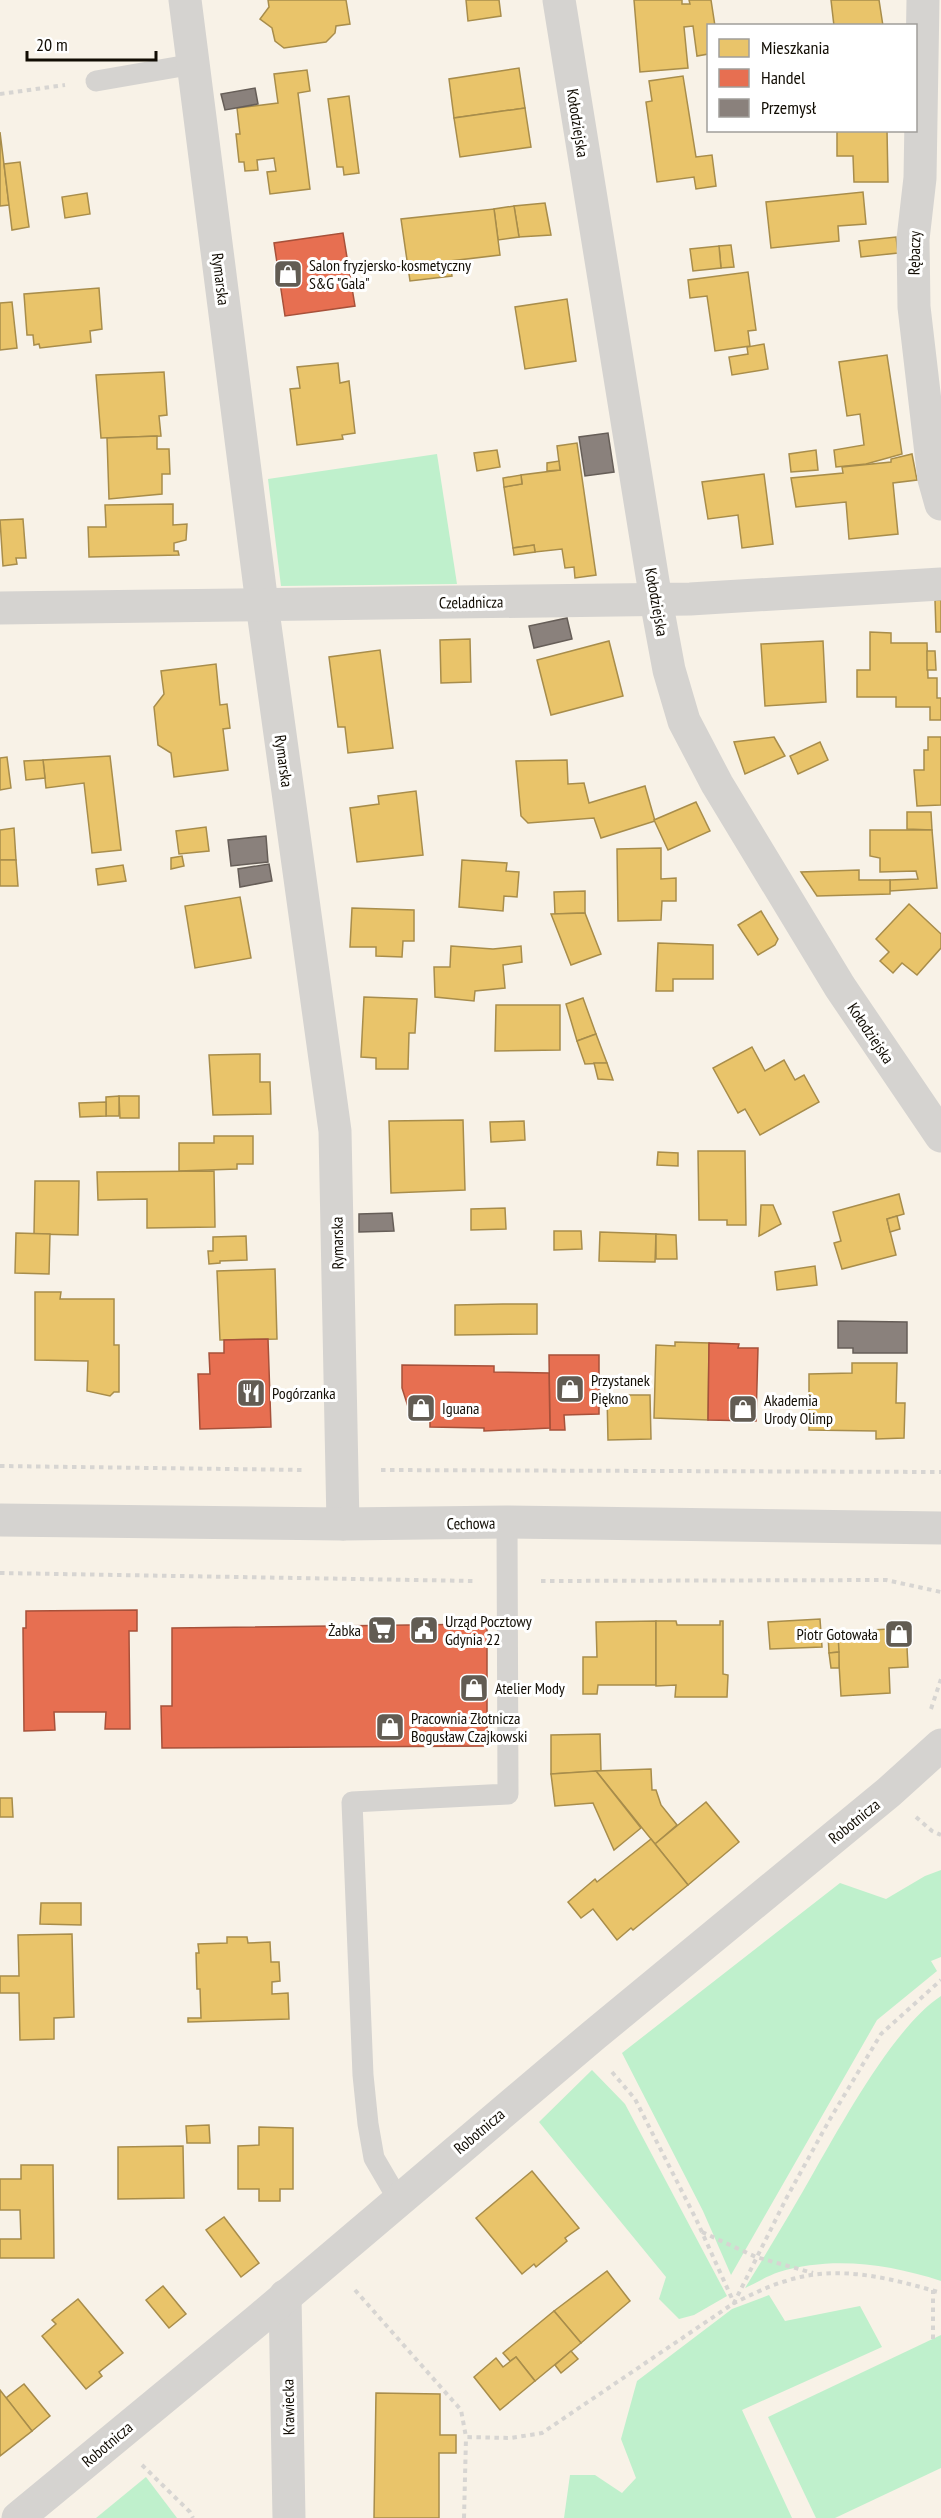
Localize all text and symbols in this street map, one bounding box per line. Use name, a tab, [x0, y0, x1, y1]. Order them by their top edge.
scale bar	[27, 24, 156, 62]
legend	[707, 24, 917, 132]
text: 20 m	[36, 33, 68, 56]
text: Mieszkania	[761, 36, 830, 59]
text: Handel	[761, 66, 806, 89]
street label: Kołodziejska	[563, 87, 593, 159]
text: Przemysł	[761, 96, 817, 119]
street label: Rębaczy	[904, 231, 924, 275]
street label: Rymarska	[208, 252, 234, 306]
place label: Salon fryzjersko-kosmetyczny S&G "Gala"	[309, 255, 471, 293]
shop icon: Salon fryzjersko-kosmetyczny S&G "Gala"	[272, 258, 304, 290]
street label: Kołodziejska	[641, 566, 673, 638]
street label: Czeladnicza	[439, 591, 503, 613]
street label: Rymarska	[270, 734, 298, 788]
street label: Kołodziejska	[843, 999, 899, 1067]
street label: Rymarska	[327, 1217, 347, 1269]
place label: Przystanek Piękno	[591, 1370, 651, 1408]
shop icon: Przystanek Piękno	[554, 1373, 586, 1405]
restaurant icon: Pogórzanka	[235, 1377, 267, 1409]
place label: Pogórzanka	[272, 1383, 336, 1403]
place label: Akademia Urody Olimp	[764, 1390, 833, 1428]
shop icon: Iguana	[405, 1392, 437, 1424]
shop icon: Akademia Urody Olimp	[727, 1393, 759, 1425]
place label: Iguana	[442, 1398, 479, 1418]
street label: Cechowa	[446, 1513, 496, 1533]
place label: Urząd Pocztowy Gdynia 22	[445, 1611, 532, 1649]
supermarket icon: Żabka	[366, 1614, 398, 1646]
public building icon: Urząd Pocztowy Gdynia 22	[408, 1614, 440, 1646]
shop icon: Piotr Gotowała	[883, 1618, 915, 1650]
place label: Żabka	[328, 1620, 361, 1640]
place label: Piotr Gotowała	[796, 1624, 878, 1644]
shop icon: Atelier Mody	[458, 1672, 490, 1704]
place label: Atelier Mody	[495, 1678, 565, 1698]
place label: Pracownia Złotnicza Bogusław Czajkowski	[411, 1708, 527, 1746]
shop icon: Pracownia Złotnicza Bogusław Czajkowski	[374, 1711, 406, 1743]
street label: Robotnicza	[824, 1794, 884, 1848]
street label: Robotnicza	[449, 2104, 509, 2158]
street label: Krawiecka	[278, 2379, 298, 2435]
street label: Robotnicza	[77, 2417, 137, 2471]

